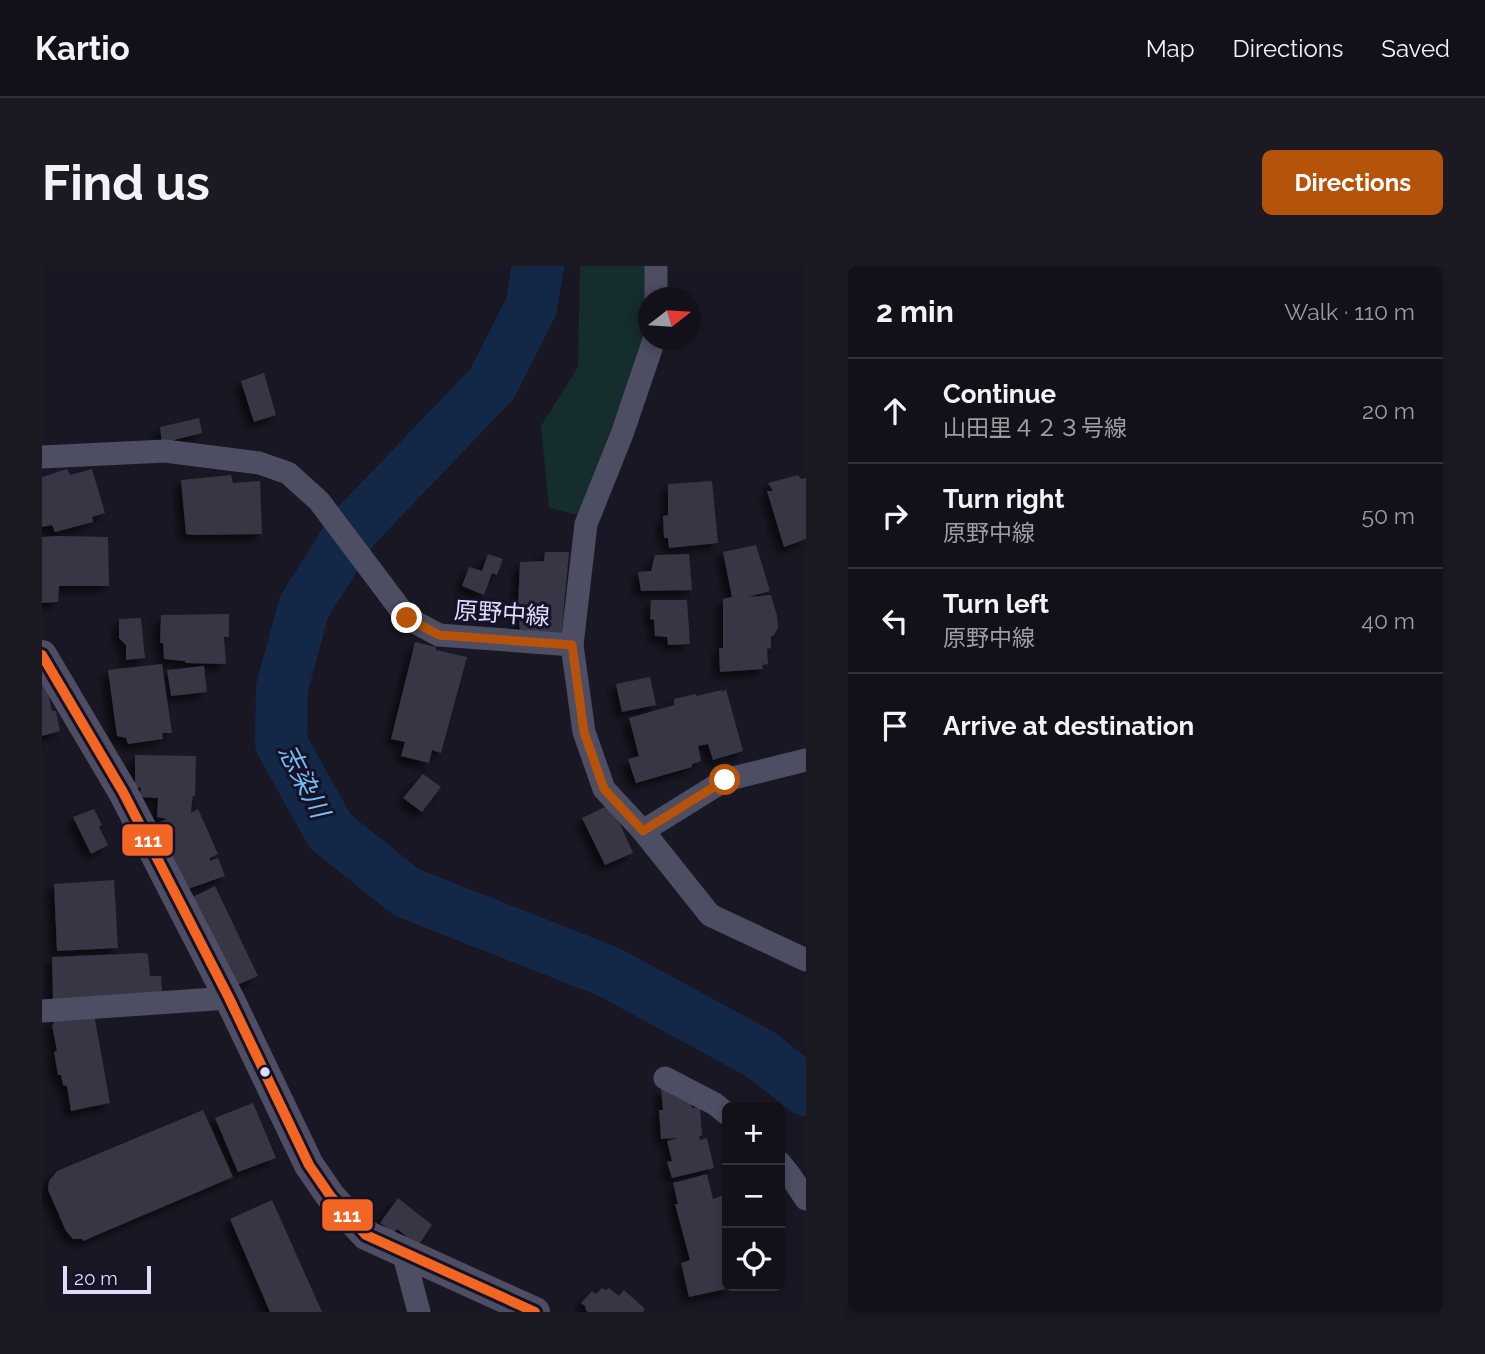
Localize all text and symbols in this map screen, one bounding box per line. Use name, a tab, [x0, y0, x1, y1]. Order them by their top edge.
text: Kartio	[35, 29, 130, 68]
text: Map	[1146, 34, 1195, 63]
text: Directions	[1233, 34, 1343, 63]
text: Saved	[1381, 34, 1450, 63]
button: Directions	[1262, 150, 1443, 215]
text: Find us	[42, 154, 210, 211]
north arrow	[638, 287, 701, 350]
text: 2 min	[876, 294, 954, 329]
text: Walk · 110 m	[1284, 298, 1415, 325]
text: Continue	[943, 379, 1056, 409]
icon: ahead	[876, 392, 914, 430]
text: 20 m	[1362, 397, 1415, 424]
text: 山田里４２３号線	[943, 414, 1127, 441]
text: Turn right	[943, 484, 1064, 514]
icon: right	[876, 497, 914, 535]
text: 50 m	[1361, 502, 1415, 529]
text: 原野中線	[943, 519, 1035, 546]
text: Turn left	[943, 589, 1049, 619]
street label: 原野中線	[453, 595, 551, 631]
route end	[391, 602, 422, 633]
icon: left	[876, 602, 914, 640]
text: 40 m	[1361, 607, 1415, 634]
text: 原野中線	[943, 624, 1035, 651]
icon: arrive	[876, 707, 914, 745]
text: Arrive at destination	[943, 711, 1194, 741]
water label: 志染川	[273, 739, 336, 825]
route start	[709, 764, 740, 795]
line badge: 111	[121, 823, 174, 857]
text: 111	[134, 829, 162, 851]
unlabelled marker	[258, 1065, 272, 1079]
map controls	[722, 1102, 785, 1291]
button: +	[722, 1102, 785, 1165]
button: −	[722, 1165, 785, 1228]
line badge: 111	[321, 1198, 374, 1232]
text: 111	[333, 1204, 361, 1226]
button: locate	[722, 1228, 785, 1291]
scale bar	[63, 1263, 150, 1295]
text: 20 m	[74, 1267, 118, 1289]

